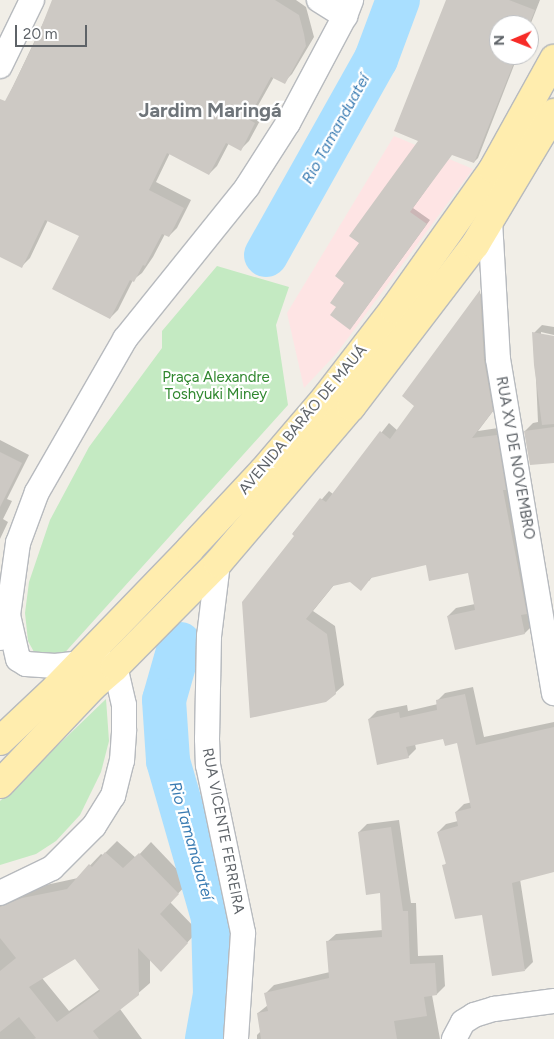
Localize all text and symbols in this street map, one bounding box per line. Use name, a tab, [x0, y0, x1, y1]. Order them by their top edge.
scale bar	[18, 15, 90, 47]
north arrow	[489, 15, 539, 65]
text: 20 m	[23, 25, 57, 43]
text: N	[491, 35, 508, 46]
water label: Rio Tamanduateí	[298, 71, 374, 187]
district label: Jardim Maringá	[138, 98, 282, 122]
street label: AVENIDA BARÃO DE MAUÁ	[235, 342, 371, 498]
park label: Praça Alexandre Toshyuki Miney	[162, 368, 270, 403]
street label: RUA XV DE NOVEMBRO	[492, 375, 538, 541]
street label: RUA VICENTE FERREIRA	[198, 746, 248, 916]
water label: Rio Tamanduateí	[165, 779, 217, 903]

